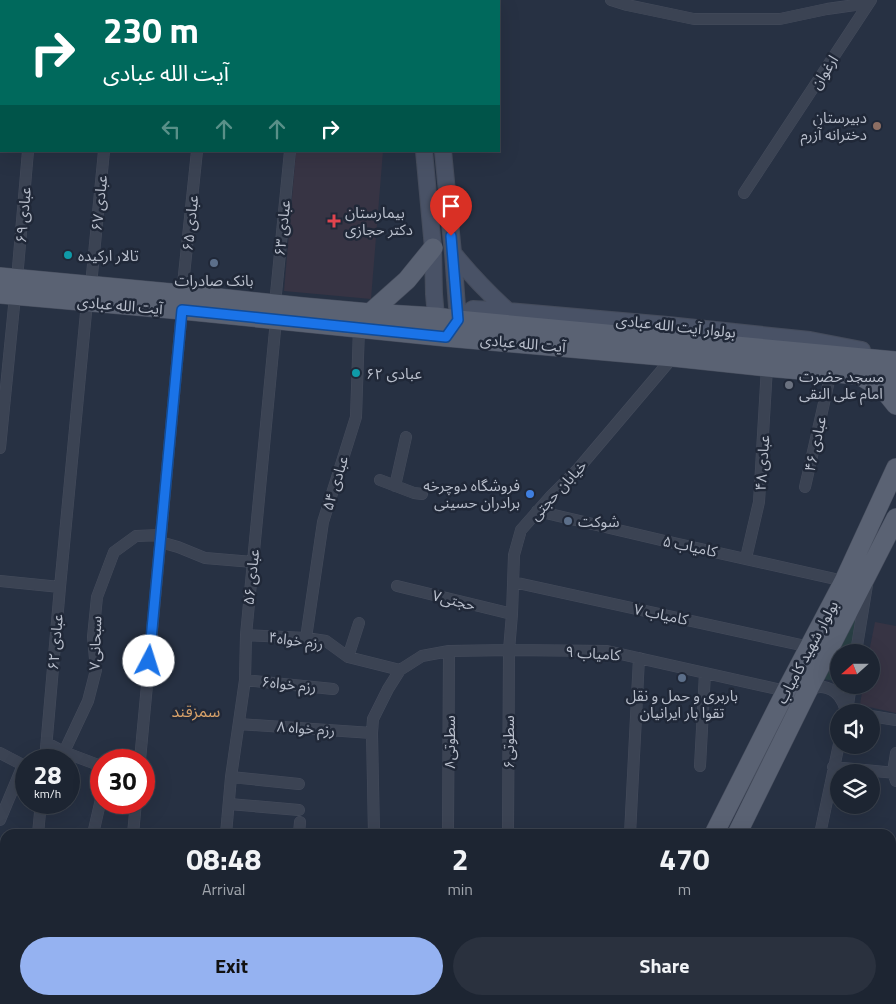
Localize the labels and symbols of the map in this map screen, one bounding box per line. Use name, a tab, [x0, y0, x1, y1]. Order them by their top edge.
street label: ارغوان	[804, 50, 844, 94]
place label: دبیرستان دخترانه آزرم	[800, 106, 867, 146]
marker: دبیرستان دخترانه آزرم	[871, 120, 883, 132]
street label: عبادی ۶۷	[85, 173, 113, 232]
pin	[430, 185, 472, 236]
street label: عبادی ۶۹	[9, 186, 37, 244]
street label: عبادی ۶۵	[176, 193, 204, 252]
street label: عبادی ۶۳	[268, 198, 296, 257]
place label: بیمارستان دکتر حجازی	[345, 201, 413, 241]
marker: بیمارستان دکتر حجازی	[327, 214, 341, 228]
place label: تالار ارکیده	[78, 244, 139, 267]
marker: تالار ارکیده	[62, 249, 74, 261]
marker: بانک صادرات	[208, 257, 220, 269]
place label: بانک صادرات	[174, 269, 254, 292]
street label: آیت الله عبادی	[76, 290, 164, 320]
street label: بولوار آیت الله عبادی	[615, 308, 737, 344]
street label: آیت الله عبادی	[479, 328, 567, 358]
place label: عبادی ۶۲	[366, 362, 423, 385]
place label: مسجد حضرت امام علی النقی	[799, 365, 884, 405]
marker: عبادی ۶۲	[350, 367, 362, 379]
marker: مسجد حضرت امام علی النقی	[783, 379, 795, 391]
street label: عبادی ۴۶	[798, 414, 832, 474]
street label: عبادی ۴۸	[749, 434, 775, 492]
street label: عبادی ۵۴	[316, 452, 354, 513]
street label: خیابان حجتی	[524, 454, 592, 526]
place label: فروشگاه دوچرخه برادران حسینی	[423, 474, 520, 514]
marker: فروشگاه دوچرخه برادران حسینی	[524, 488, 536, 500]
place label: شوكت	[578, 510, 620, 533]
marker: شوكت	[562, 515, 574, 527]
street label: کامیاب ۵	[661, 529, 720, 563]
street label: عبادی ۵۶	[237, 547, 265, 606]
street label: حجتی۷	[430, 584, 478, 616]
street label: بولوار شهید کامیاب	[770, 596, 844, 708]
street label: کامیاب ۷	[632, 597, 691, 631]
street label: عبادی ۶۲	[41, 613, 69, 671]
street label: سبحانی۷	[83, 615, 107, 671]
street label: رزم خواه۴	[267, 625, 325, 655]
position arrow	[122, 634, 174, 686]
street label: کامیاب ۹	[565, 640, 622, 666]
north arrow	[830, 644, 880, 694]
street label: رزم خواه۶	[260, 670, 318, 698]
marker: باربری و حمل و نقل تقوا بار ایرانیان	[676, 672, 688, 684]
place label: باربری و حمل و نقل تقوا بار ایرانیان	[626, 684, 738, 724]
district label: سمزقند	[172, 699, 220, 723]
street label: رزم خواه ۸	[276, 714, 336, 742]
street label: سطوتی۸	[438, 715, 461, 769]
street label: سطوتی۶	[497, 715, 520, 769]
speed limit sign: 30	[90, 749, 155, 814]

